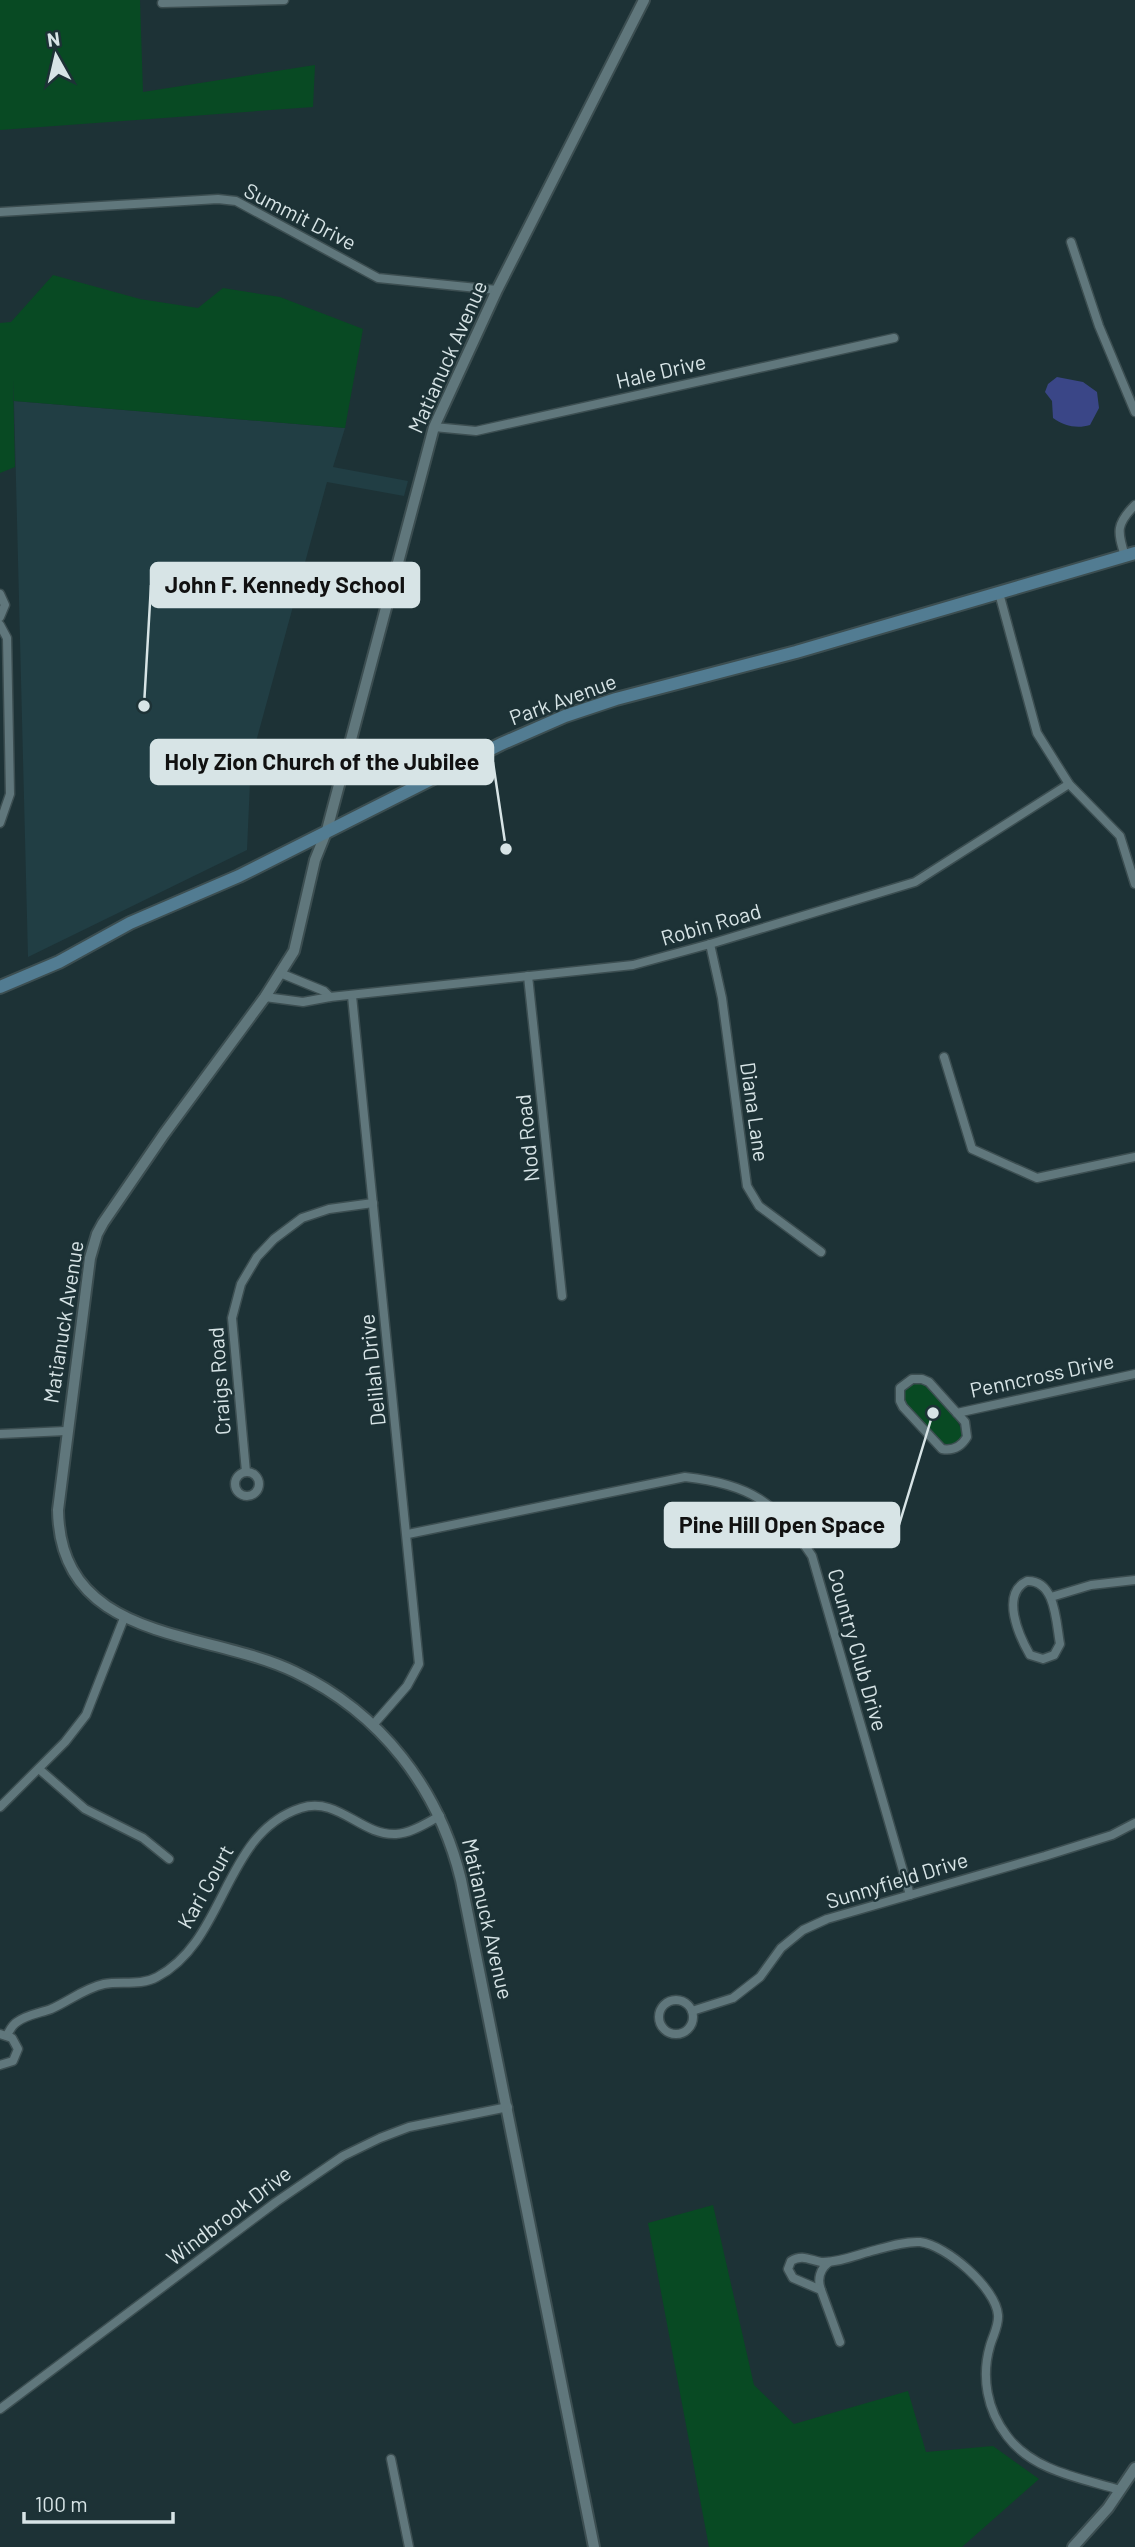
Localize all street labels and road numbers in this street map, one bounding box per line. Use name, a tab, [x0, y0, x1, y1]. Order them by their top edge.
street label: Summit Drive	[241, 177, 361, 255]
street label: Matianuck Avenue	[402, 276, 491, 437]
street label: Hale Drive	[613, 348, 708, 393]
street label: Park Avenue	[505, 668, 619, 730]
street label: Robin Road	[658, 897, 764, 950]
street label: Diana Lane	[736, 1060, 775, 1163]
street label: Nod Road	[509, 1093, 544, 1183]
street label: Matianuck Avenue	[37, 1239, 88, 1405]
street label: Delilah Drive	[353, 1313, 390, 1427]
street label: Craigs Road	[202, 1326, 235, 1436]
street label: Penncross Drive	[967, 1347, 1116, 1402]
street label: Country Club Drive	[823, 1565, 894, 1734]
street label: Matianuck Avenue	[458, 1836, 519, 2002]
street label: Kari Court	[172, 1840, 238, 1932]
street label: Sunnyfield Drive	[823, 1846, 970, 1913]
street label: Windbrook Drive	[161, 2160, 295, 2270]

